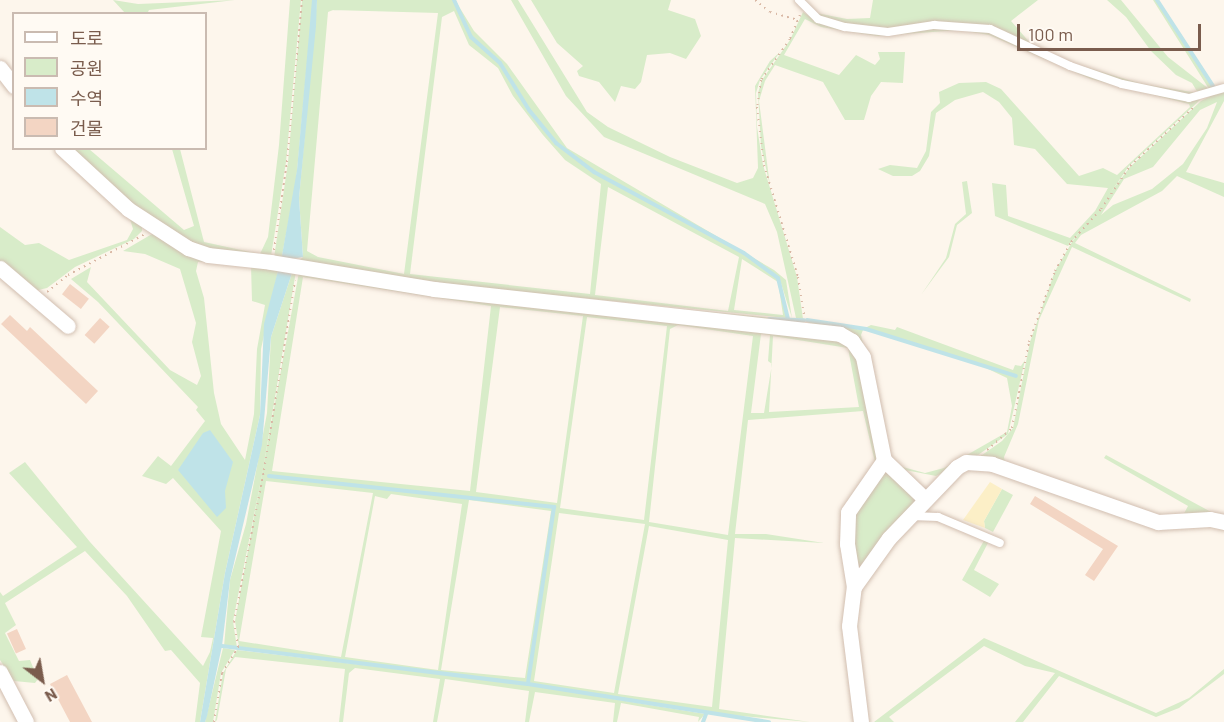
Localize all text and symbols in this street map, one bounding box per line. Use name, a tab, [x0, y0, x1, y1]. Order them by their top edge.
legend	[12, 12, 207, 150]
scale bar	[1020, 12, 1204, 50]
text: 100 m	[1028, 23, 1073, 45]
text: 도로	[70, 27, 103, 49]
text: 공원	[70, 57, 103, 79]
text: 수역	[70, 87, 103, 109]
text: 건물	[70, 117, 103, 139]
north arrow	[12, 650, 72, 710]
text: N	[42, 685, 61, 707]

